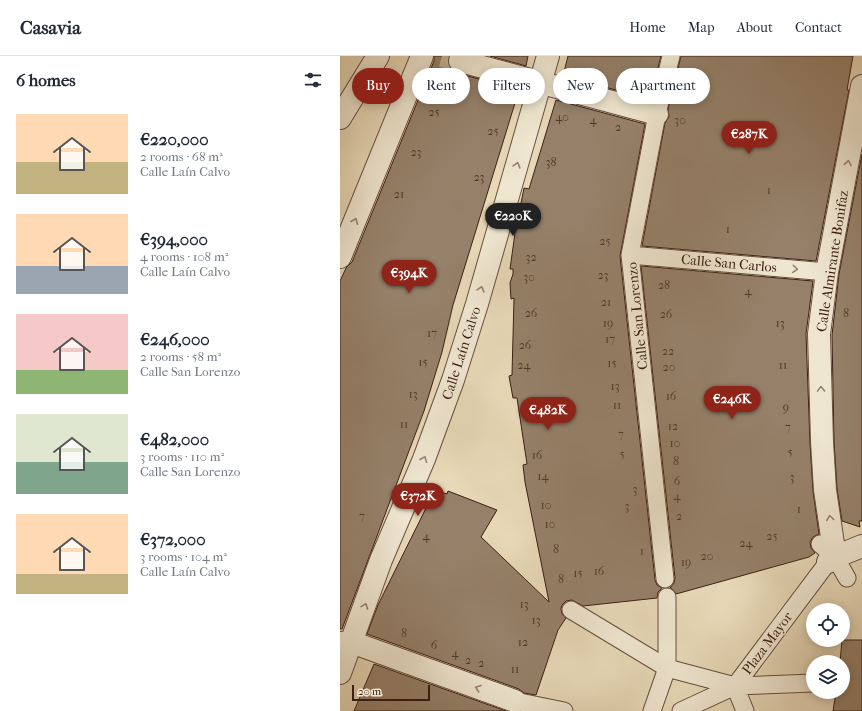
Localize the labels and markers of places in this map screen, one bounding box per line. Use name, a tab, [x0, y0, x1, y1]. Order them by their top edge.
pin: €287K	[721, 121, 777, 155]
pin: €220K	[485, 203, 541, 237]
pin: €394K	[381, 260, 437, 294]
pin: €246K	[704, 386, 760, 420]
pin: €482K	[520, 397, 576, 431]
pin: €372K	[390, 483, 446, 517]

